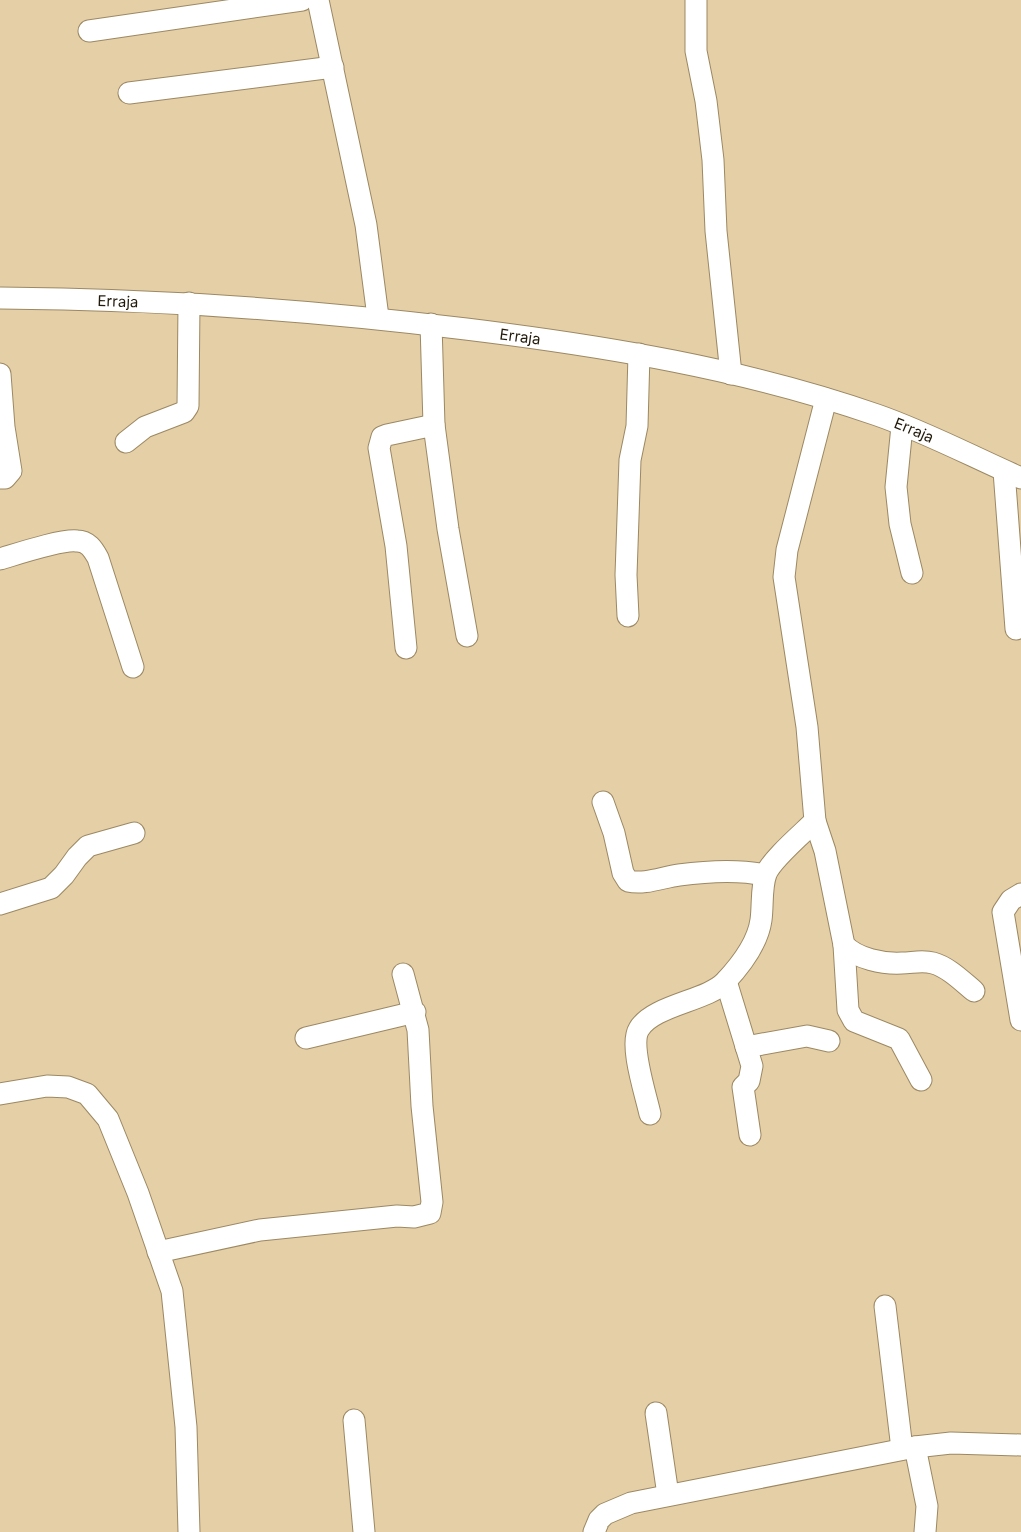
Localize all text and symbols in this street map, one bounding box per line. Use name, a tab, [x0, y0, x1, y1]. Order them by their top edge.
street label: Erraja	[97, 290, 139, 311]
street label: Erraja	[499, 324, 542, 348]
street label: Erraja	[892, 413, 937, 446]

